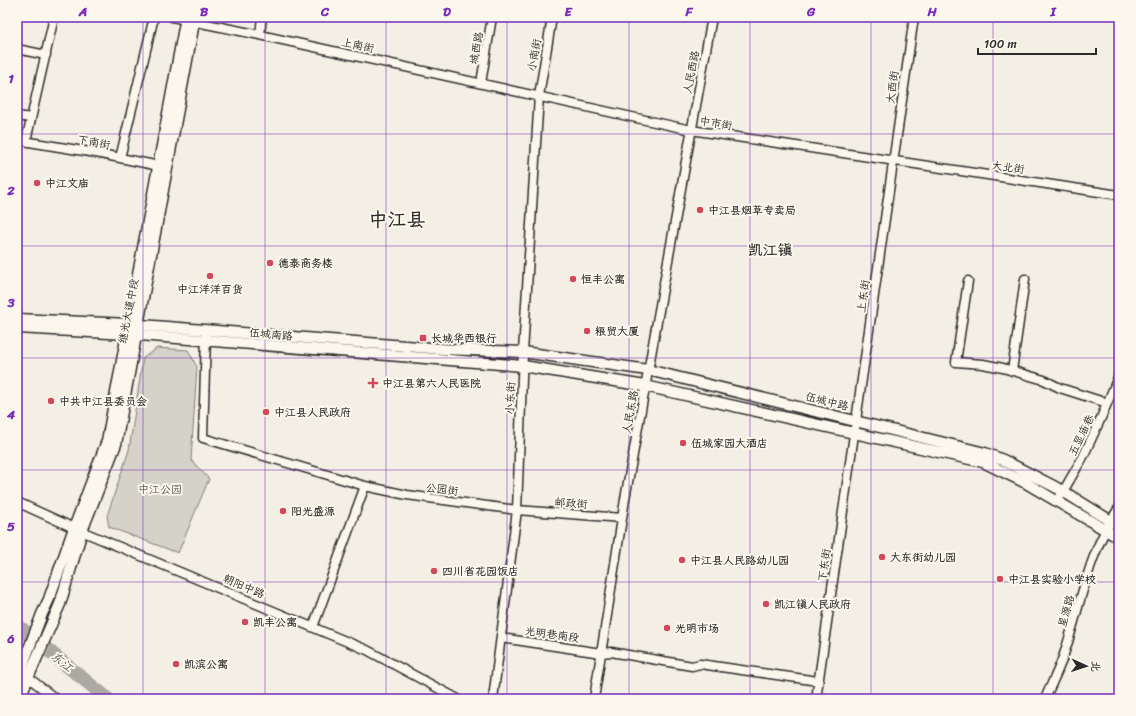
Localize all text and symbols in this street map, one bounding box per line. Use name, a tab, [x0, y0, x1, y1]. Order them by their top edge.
text: A	[78, 0, 87, 23]
text: B	[200, 0, 209, 23]
text: C	[320, 0, 330, 23]
text: D	[443, 0, 451, 23]
text: E	[564, 0, 573, 23]
text: F	[684, 0, 693, 23]
text: G	[806, 0, 816, 23]
text: H	[926, 0, 937, 23]
text: I	[1049, 0, 1057, 23]
street label: 城西路	[464, 30, 489, 66]
scale bar	[978, 30, 1096, 56]
street label: 上南街	[340, 33, 377, 58]
text: 100 m	[984, 33, 1017, 55]
street label: 小南街	[522, 36, 547, 73]
street label: 人民西路	[678, 49, 705, 96]
text: 1	[8, 67, 14, 90]
street label: 大西街	[881, 68, 904, 105]
street label: 中市街	[698, 112, 735, 136]
street label: 下南街	[76, 130, 113, 155]
street label: 大北街	[990, 156, 1027, 179]
place label: 中江文庙	[45, 174, 89, 193]
marker: 中江文庙	[32, 178, 42, 188]
text: 2	[6, 179, 15, 202]
place label: 中江县烟草专卖局	[708, 201, 796, 220]
district label: 中江县	[368, 203, 426, 236]
marker: 中江县烟草专卖局	[695, 205, 705, 215]
district label: 凯江镇	[747, 237, 793, 263]
place label: 德泰商务楼	[278, 254, 333, 273]
marker: 德泰商务楼	[265, 258, 275, 268]
place label: 恒丰公寓	[581, 270, 625, 289]
marker: 中江洋洋百货	[205, 271, 215, 281]
marker: 恒丰公寓	[568, 274, 578, 284]
street label: 继光大道中段	[113, 277, 144, 345]
street label: 上东街	[852, 277, 875, 314]
place label: 中江洋洋百货	[177, 280, 243, 299]
text: 3	[6, 291, 15, 314]
place label: 粮贸大厦	[595, 322, 639, 341]
street label: 伍城南路	[248, 323, 294, 346]
marker: 粮贸大厦	[582, 326, 592, 336]
place label: 长城华西银行	[431, 329, 497, 348]
marker: 长城华西银行	[418, 333, 428, 343]
place label: 中江县第六人民医院	[382, 374, 481, 393]
marker: 中江县第六人民医院	[367, 377, 379, 389]
street label: 小东街	[500, 380, 521, 415]
street label: 伍城中路	[803, 387, 851, 416]
street label: 人民东路	[617, 389, 644, 435]
place label: 中共中江县委员会	[59, 392, 147, 411]
marker: 中共中江县委员会	[46, 396, 56, 406]
text: 4	[6, 403, 16, 426]
place label: 中江县人民政府	[274, 403, 351, 422]
marker: 中江县人民政府	[261, 407, 271, 417]
street label: 五显庙巷	[1063, 411, 1100, 459]
place label: 伍城家园大酒店	[691, 434, 768, 453]
marker: 伍城家园大酒店	[678, 438, 688, 448]
street label: 公园街	[424, 478, 460, 501]
park label: 中江公园	[138, 480, 182, 499]
street label: 邮政街	[554, 493, 589, 514]
place label: 阳光盛源	[291, 502, 335, 521]
marker: 阳光盛源	[278, 506, 288, 516]
text: 5	[7, 515, 15, 538]
street label: 下东街	[813, 546, 836, 583]
place label: 大东街幼儿园	[890, 548, 956, 567]
place label: 中江县人民路幼儿园	[690, 551, 789, 570]
marker: 大东街幼儿园	[877, 552, 887, 562]
marker: 中江县人民路幼儿园	[677, 555, 687, 565]
place label: 四川省花园饭店	[442, 562, 519, 581]
marker: 四川省花园饭店	[429, 566, 439, 576]
street label: 朝阳中路	[220, 569, 268, 604]
place label: 中江县实验小学校	[1008, 570, 1096, 589]
marker: 中江县实验小学校	[995, 574, 1005, 584]
street label: 星源路	[1053, 593, 1080, 630]
place label: 凯江镇人民政府	[774, 595, 851, 614]
marker: 凯江镇人民政府	[761, 599, 771, 609]
place label: 凯丰公寓	[253, 613, 297, 632]
marker: 凯丰公寓	[240, 617, 250, 627]
place label: 光明市场	[675, 619, 719, 638]
street label: 光明巷南段	[523, 621, 580, 648]
marker: 光明市场	[662, 623, 672, 633]
text: 6	[6, 627, 15, 650]
water label: 东江	[46, 646, 79, 679]
north arrow	[1066, 646, 1106, 686]
place label: 凯滨公寓	[184, 655, 228, 674]
marker: 凯滨公寓	[171, 659, 181, 669]
text: 北	[1086, 661, 1105, 672]

